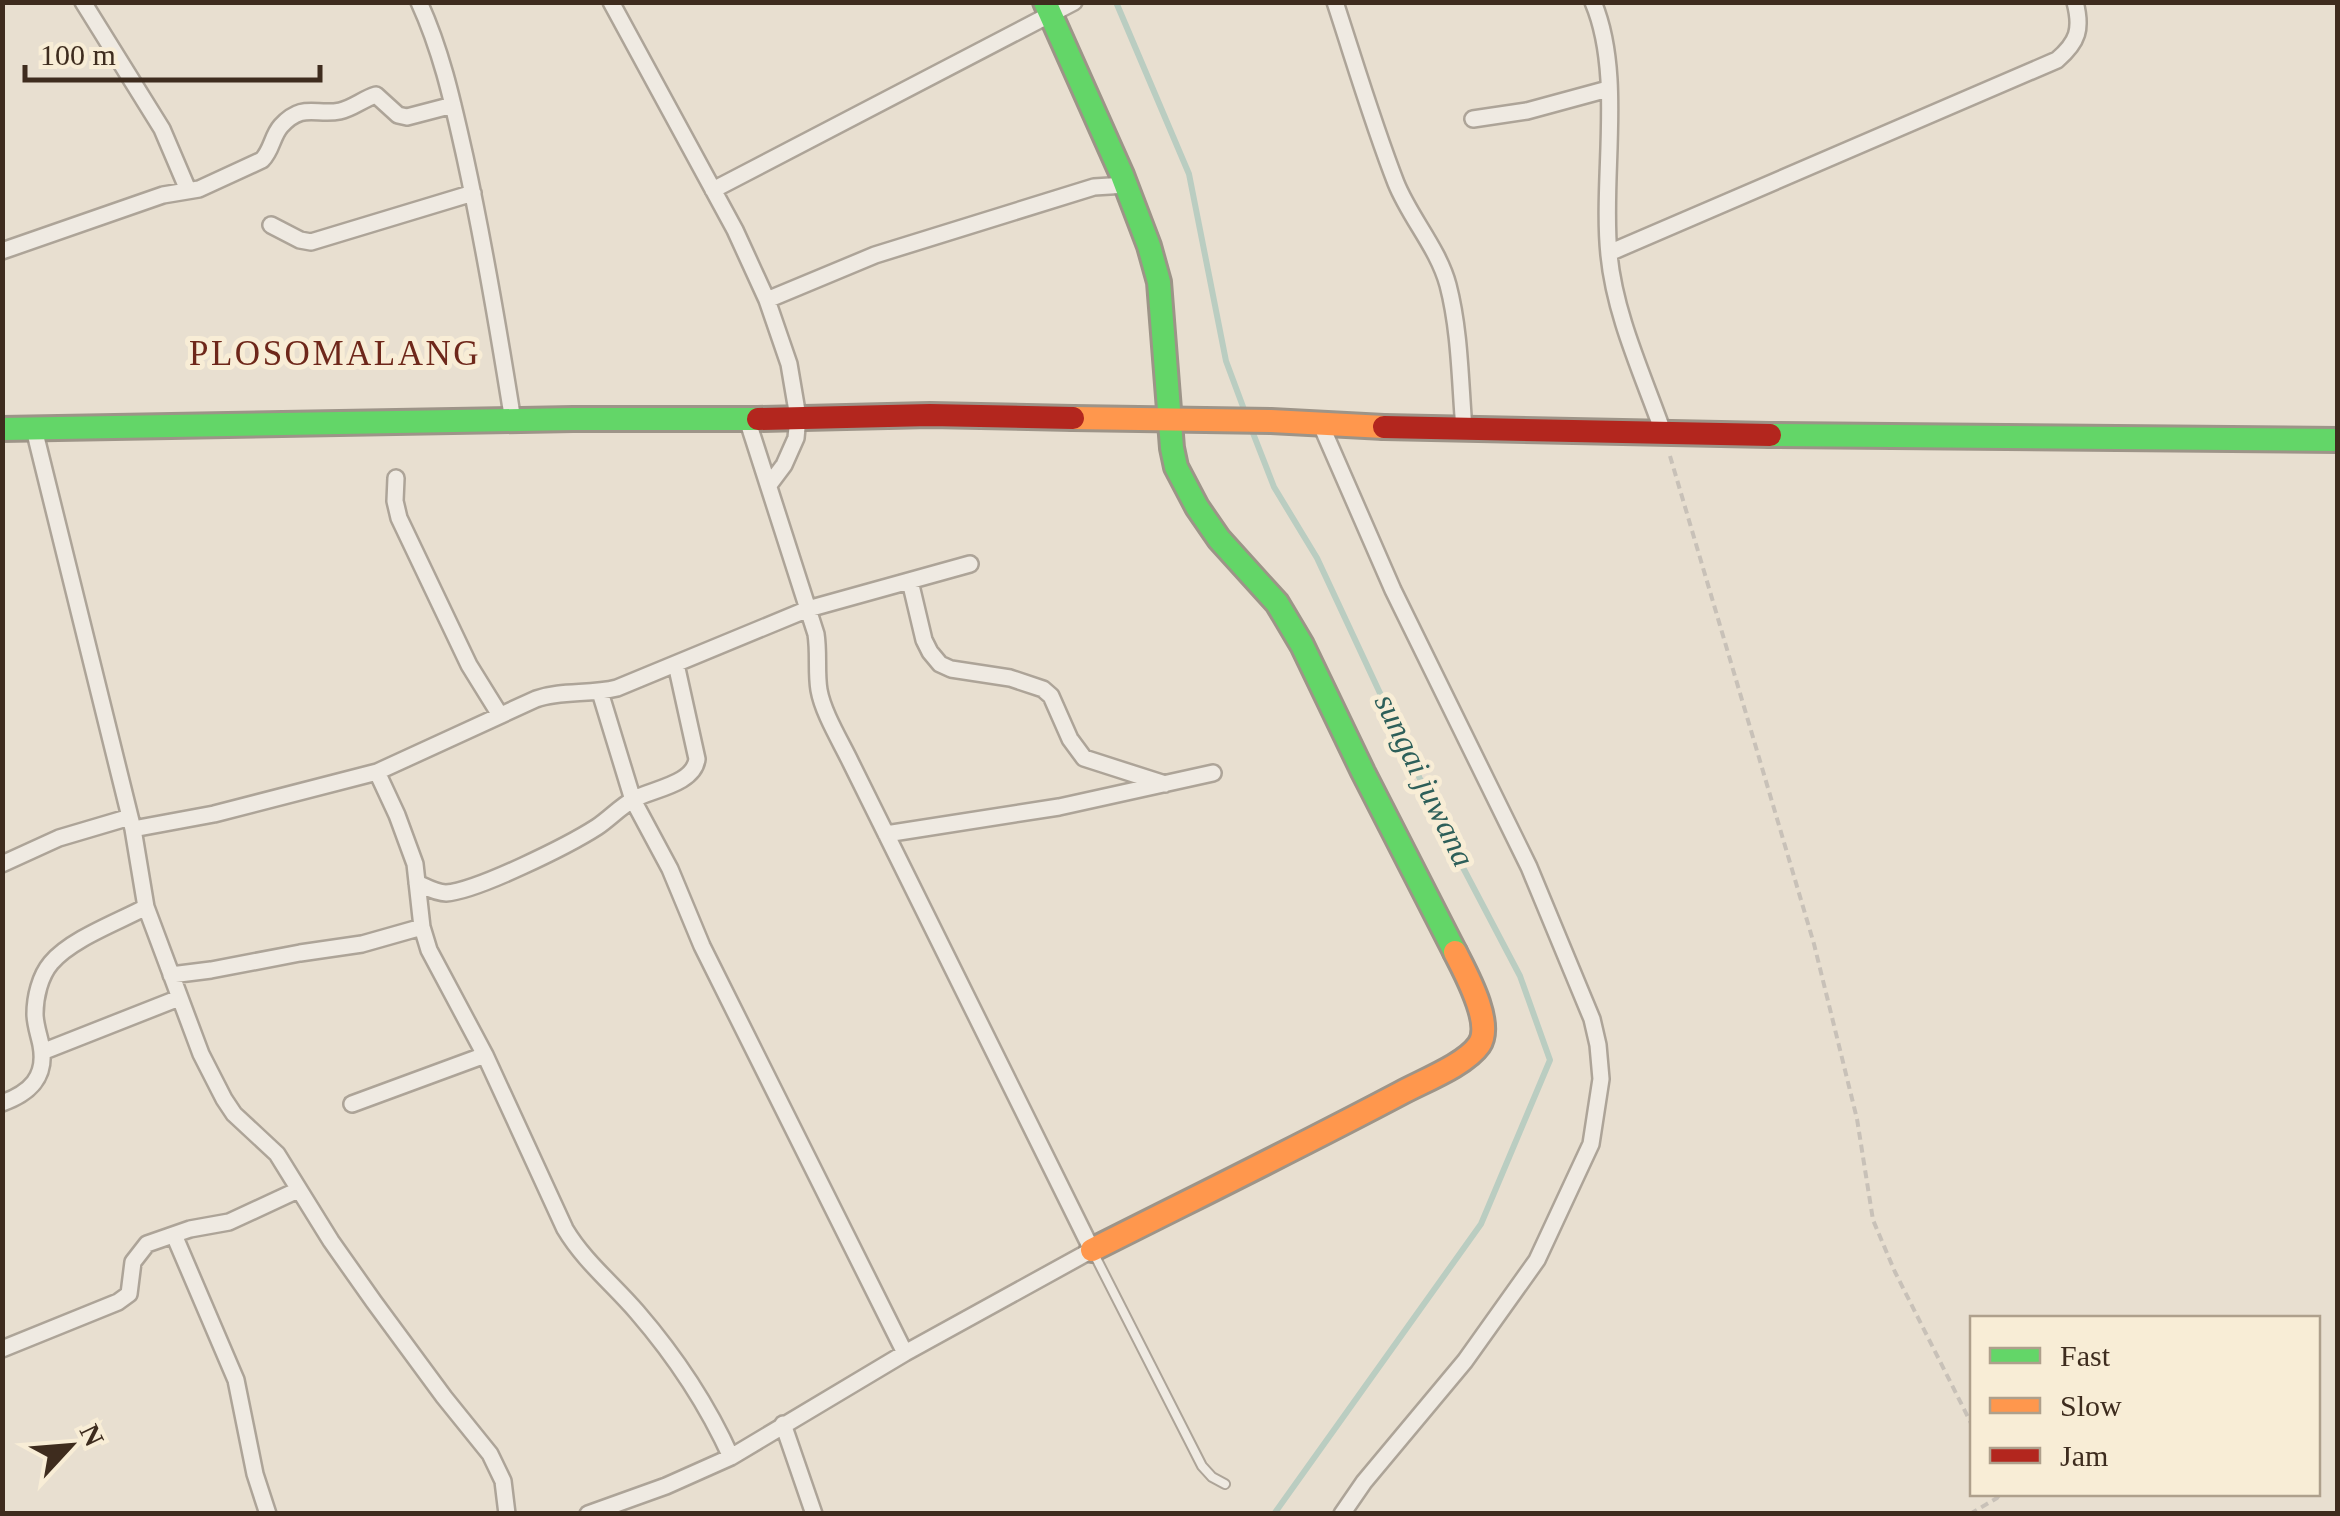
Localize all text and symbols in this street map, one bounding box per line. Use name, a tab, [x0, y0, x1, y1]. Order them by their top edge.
scale bar	[25, 20, 320, 82]
text: 100 m	[40, 38, 116, 71]
district label: PLOSOMALANG	[189, 334, 481, 373]
water label: sungai juwana	[1368, 688, 1482, 872]
legend	[1970, 1316, 2320, 1496]
text: Fast	[2060, 1339, 2111, 1372]
text: Slow	[2060, 1389, 2122, 1422]
north arrow	[20, 1396, 120, 1496]
text: N	[74, 1419, 110, 1451]
text: Jam	[2060, 1439, 2108, 1472]

